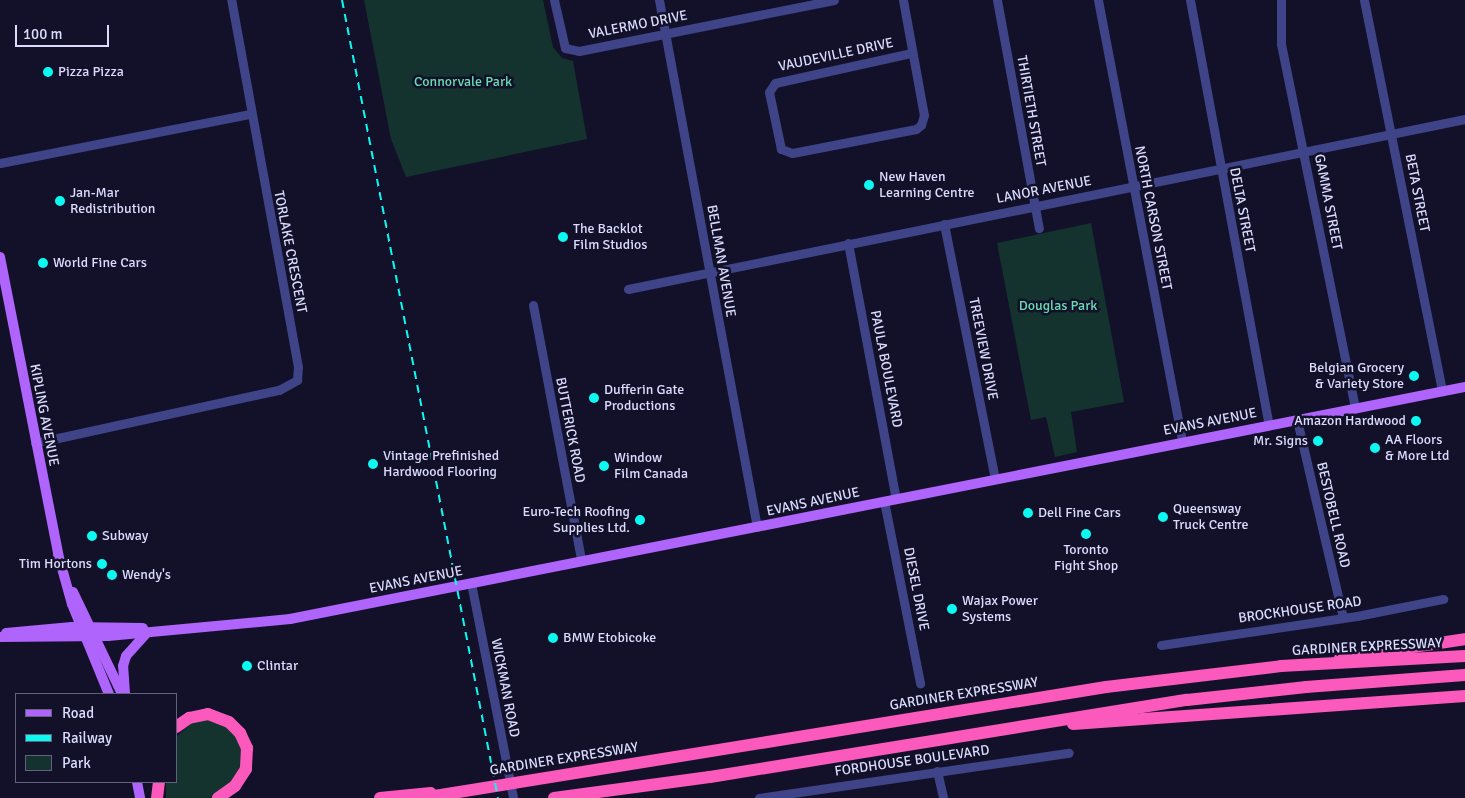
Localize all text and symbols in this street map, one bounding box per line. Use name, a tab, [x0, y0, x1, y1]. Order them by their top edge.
street label: VALERMO DRIVE	[587, 7, 689, 43]
scale bar	[18, 15, 111, 47]
text: 100 m	[23, 25, 63, 43]
street label: VAUDEVILLE DRIVE	[777, 35, 895, 75]
street label: THIRTIETH STREET	[1013, 54, 1049, 168]
place label: Pizza Pizza	[58, 64, 124, 80]
marker: Pizza Pizza	[42, 66, 54, 78]
park label: Connorvale Park	[414, 74, 512, 90]
street label: NORTH CARSON STREET	[1131, 144, 1175, 292]
street label: BETA STREET	[1401, 152, 1433, 234]
street label: GAMMA STREET	[1310, 153, 1346, 251]
street label: DELTA STREET	[1226, 166, 1258, 254]
place label: New Haven Learning Centre	[879, 169, 975, 202]
street label: LANOR AVENUE	[995, 173, 1093, 207]
marker: New Haven Learning Centre	[863, 179, 875, 191]
place label: Jan-Mar Redistribution	[70, 185, 155, 218]
street label: TORLAKE CRESCENT	[270, 189, 310, 315]
marker: Jan-Mar Redistribution	[54, 195, 66, 207]
street label: BELLMAN AVENUE	[703, 204, 739, 318]
place label: The Backlot Film Studios	[573, 221, 647, 253]
marker: The Backlot Film Studios	[557, 231, 569, 243]
place label: World Fine Cars	[53, 255, 147, 271]
marker: World Fine Cars	[37, 257, 49, 269]
street label: TREEVIEW DRIVE	[965, 296, 1001, 402]
park label: Douglas Park	[1019, 298, 1097, 314]
street label: PAULA BOULEVARD	[866, 309, 906, 429]
place label: Belgian Grocery & Variety Store	[1309, 360, 1404, 392]
street label: KIPLING AVENUE	[26, 362, 62, 468]
marker: Belgian Grocery & Variety Store	[1408, 370, 1420, 382]
street label: BUTTERICK ROAD	[552, 376, 588, 484]
place label: Dufferin Gate Productions	[604, 382, 684, 414]
marker: Dufferin Gate Productions	[588, 392, 600, 404]
street label: EVANS AVENUE	[1162, 405, 1258, 439]
place label: Amazon Hardwood	[1294, 413, 1406, 429]
marker: Amazon Hardwood	[1410, 415, 1422, 427]
place label: AA Floors & More Ltd	[1385, 432, 1449, 464]
place label: Mr. Signs	[1253, 433, 1308, 449]
marker: Mr. Signs	[1312, 435, 1324, 447]
marker: AA Floors & More Ltd	[1369, 442, 1381, 454]
place label: Vintage Prefinished Hardwood Flooring	[383, 448, 499, 481]
place label: Window Film Canada	[614, 450, 688, 482]
marker: Vintage Prefinished Hardwood Flooring	[367, 458, 379, 470]
marker: Window Film Canada	[598, 460, 610, 472]
street label: BESTOBELL ROAD	[1313, 460, 1353, 570]
street label: EVANS AVENUE	[765, 484, 861, 520]
place label: Queensway Truck Centre	[1173, 501, 1248, 534]
place label: Euro-Tech Roofing Supplies Ltd.	[522, 504, 630, 536]
place label: Dell Fine Cars	[1038, 505, 1121, 521]
marker: Dell Fine Cars	[1022, 507, 1034, 519]
marker: Queensway Truck Centre	[1157, 511, 1169, 523]
marker: Euro-Tech Roofing Supplies Ltd.	[634, 514, 646, 526]
place label: Subway	[102, 528, 148, 544]
marker: Toronto Fight Shop	[1080, 528, 1092, 540]
marker: Subway	[86, 530, 98, 542]
place label: Toronto Fight Shop	[1054, 542, 1118, 574]
street label: DIESEL DRIVE	[900, 546, 932, 632]
place label: Tim Hortons	[19, 556, 92, 572]
marker: Tim Hortons	[96, 558, 108, 570]
street label: EVANS AVENUE	[368, 563, 464, 597]
place label: Wendy's	[122, 567, 171, 583]
marker: Wendy's	[106, 569, 118, 581]
place label: Wajax Power Systems	[962, 593, 1038, 626]
street label: BROCKHOUSE ROAD	[1237, 593, 1363, 627]
marker: Wajax Power Systems	[946, 603, 958, 615]
place label: BMW Etobicoke	[563, 630, 656, 646]
marker: BMW Etobicoke	[547, 632, 559, 644]
street label: GARDINER EXPRESSWAY	[1292, 635, 1442, 659]
street label: WICKMAN ROAD	[487, 637, 523, 739]
place label: Clintar	[257, 658, 298, 674]
marker: Clintar	[241, 660, 253, 672]
street label: GARDINER EXPRESSWAY	[889, 674, 1039, 714]
legend	[15, 693, 178, 783]
text: Road	[62, 704, 94, 722]
text: Railway	[62, 729, 112, 747]
street label: GARDINER EXPRESSWAY	[489, 739, 639, 779]
street label: FORDHOUSE BOULEVARD	[834, 742, 990, 780]
text: Park	[62, 754, 91, 772]

